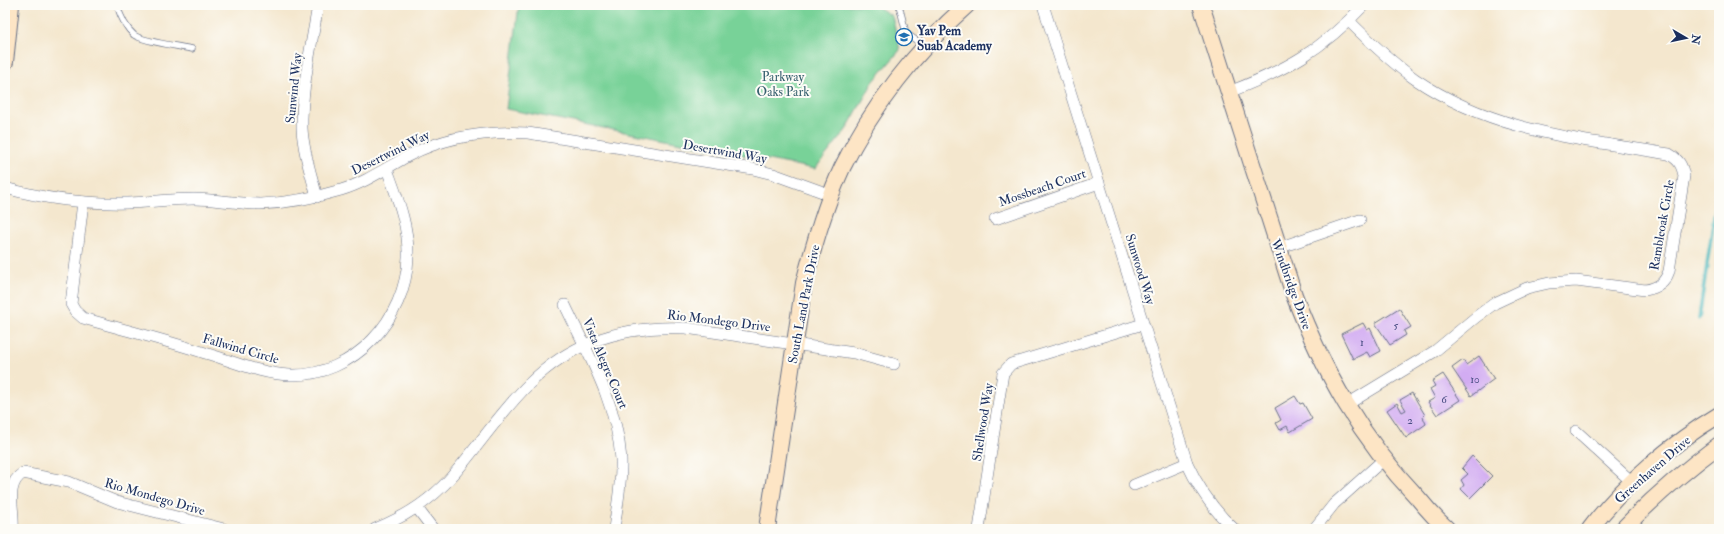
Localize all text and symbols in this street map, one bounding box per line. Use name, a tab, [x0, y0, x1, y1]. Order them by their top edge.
north arrow	[1666, 18, 1706, 58]
place label: Yav Pem Suab Academy	[916, 23, 993, 55]
school or university icon: Yav Pem Suab Academy	[894, 27, 914, 47]
text: N	[1688, 33, 1703, 46]
street label: Sunwind Way	[282, 52, 307, 124]
park label: Parkway Oaks Park	[757, 69, 810, 100]
street label: Desertwind Way	[349, 127, 433, 180]
street label: Desertwind Way	[681, 137, 768, 168]
street label: Mossbeach Court	[997, 166, 1088, 210]
street label: Rambleoak Circle	[1646, 178, 1678, 272]
street label: Sunwood Way	[1121, 232, 1158, 307]
street label: Windbridge Drive	[1267, 236, 1315, 332]
street label: South Land Park Drive	[785, 243, 823, 365]
street label: Rio Mondego Drive	[666, 307, 772, 335]
street label: Vista Alegre Court	[579, 315, 631, 411]
house number: 5	[1394, 319, 1399, 332]
street label: Fallwind Circle	[201, 330, 281, 368]
house number: 1	[1360, 336, 1364, 349]
house number: 10	[1470, 373, 1480, 386]
street label: Shellwood Way	[969, 382, 998, 462]
house number: 6	[1441, 393, 1448, 406]
house number: 2	[1407, 414, 1413, 427]
street label: Greenhaven Drive	[1611, 432, 1694, 507]
street label: Rio Mondego Drive	[103, 475, 207, 519]

